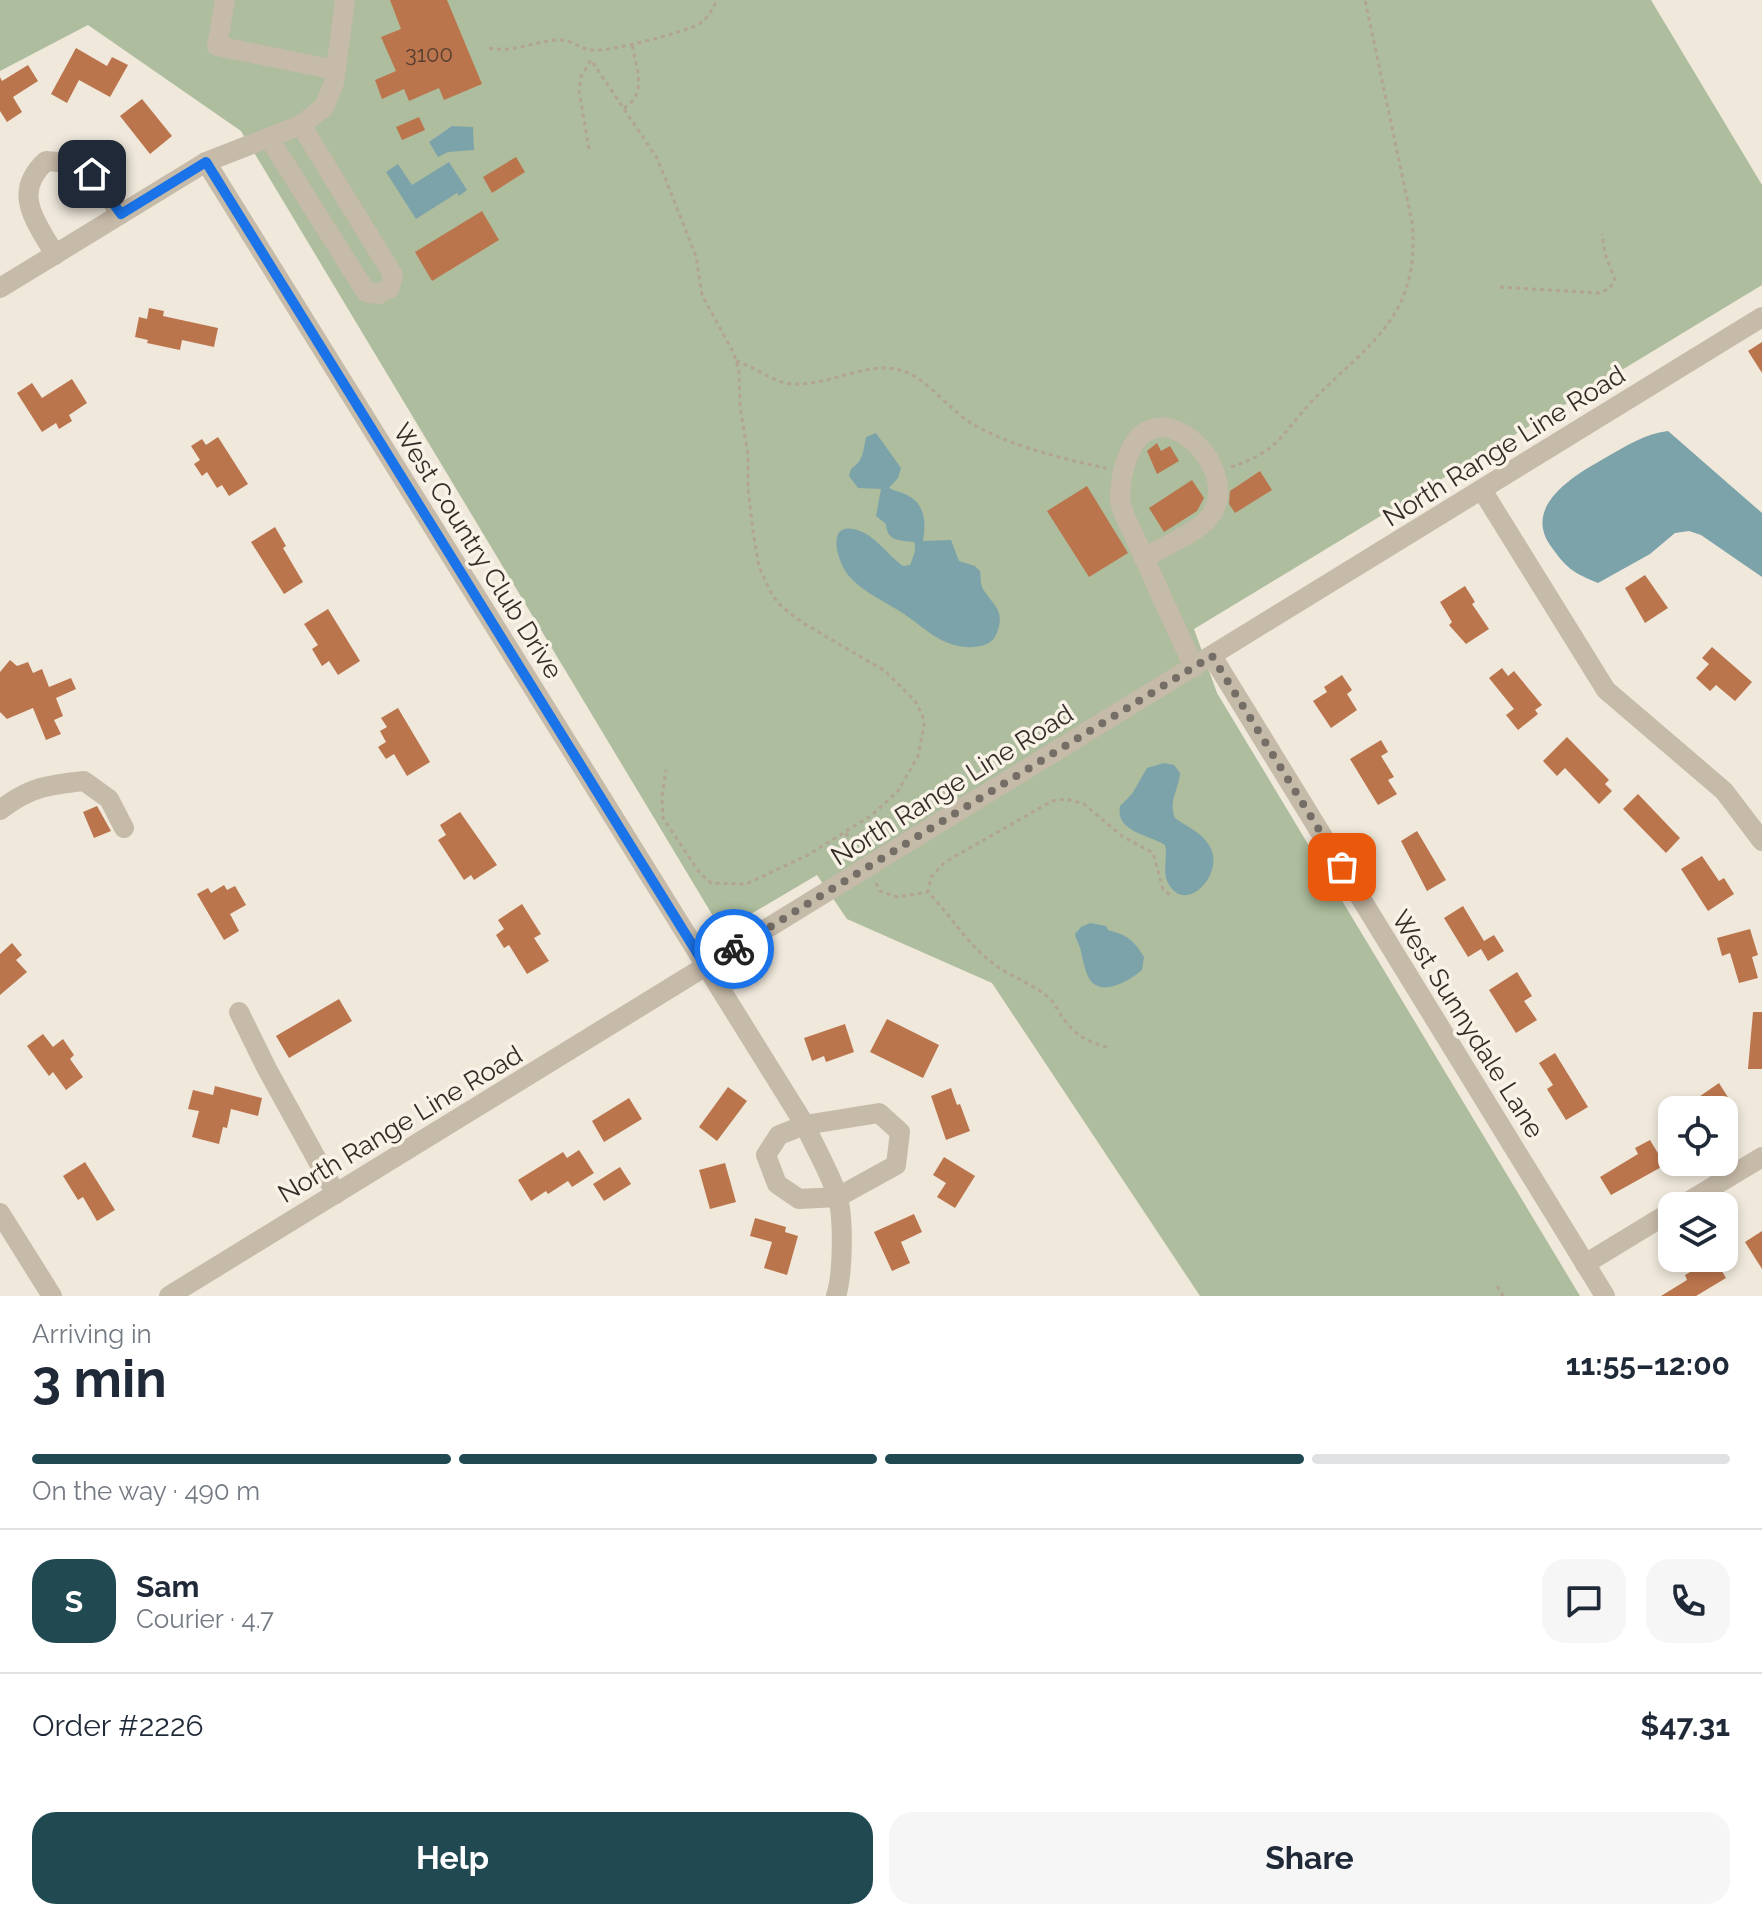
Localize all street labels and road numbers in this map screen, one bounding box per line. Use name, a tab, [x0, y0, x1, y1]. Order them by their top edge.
street label: North Range Line Road	[1378, 359, 1630, 533]
street label: West Country Club Drive	[387, 418, 569, 684]
street label: North Range Line Road	[826, 698, 1078, 872]
street label: West Sunnydale Lane	[1386, 905, 1550, 1143]
street label: North Range Line Road	[273, 1039, 527, 1209]

